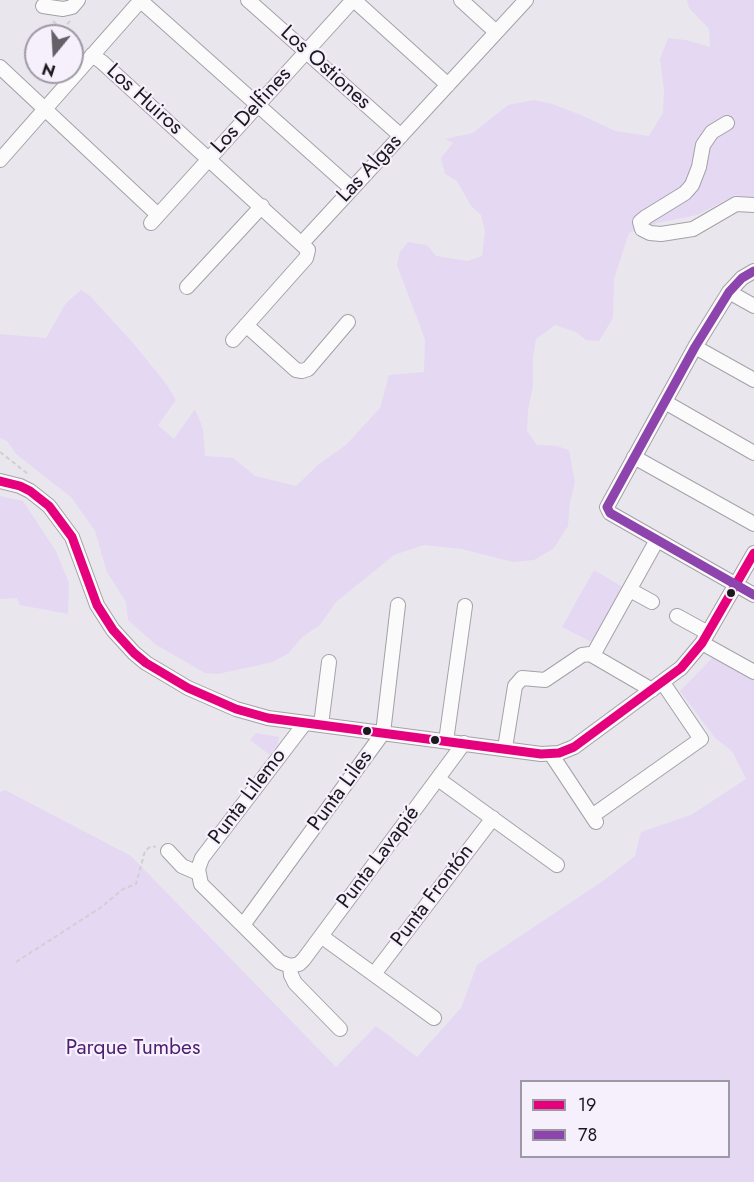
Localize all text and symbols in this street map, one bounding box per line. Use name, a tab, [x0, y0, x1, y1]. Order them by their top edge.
street label: Los Ostiones	[275, 21, 375, 115]
north arrow	[24, 24, 84, 84]
text: N	[39, 57, 59, 83]
street label: Los Huiros	[101, 59, 187, 141]
street label: Los Delfines	[207, 63, 297, 159]
street label: Las Algas	[332, 130, 408, 208]
unlabelled marker	[725, 587, 737, 599]
unlabelled marker	[361, 725, 373, 737]
unlabelled marker	[429, 734, 441, 746]
street label: Punta Lilemo	[204, 744, 292, 850]
street label: Punta Liles	[303, 746, 379, 836]
street label: Punta Lavapié	[332, 802, 426, 914]
street label: Punta Frontón	[386, 840, 480, 952]
park label: Parque Tumbes	[66, 1036, 200, 1062]
legend	[520, 1080, 730, 1158]
text: 19	[578, 1092, 596, 1118]
text: 78	[578, 1122, 597, 1148]

